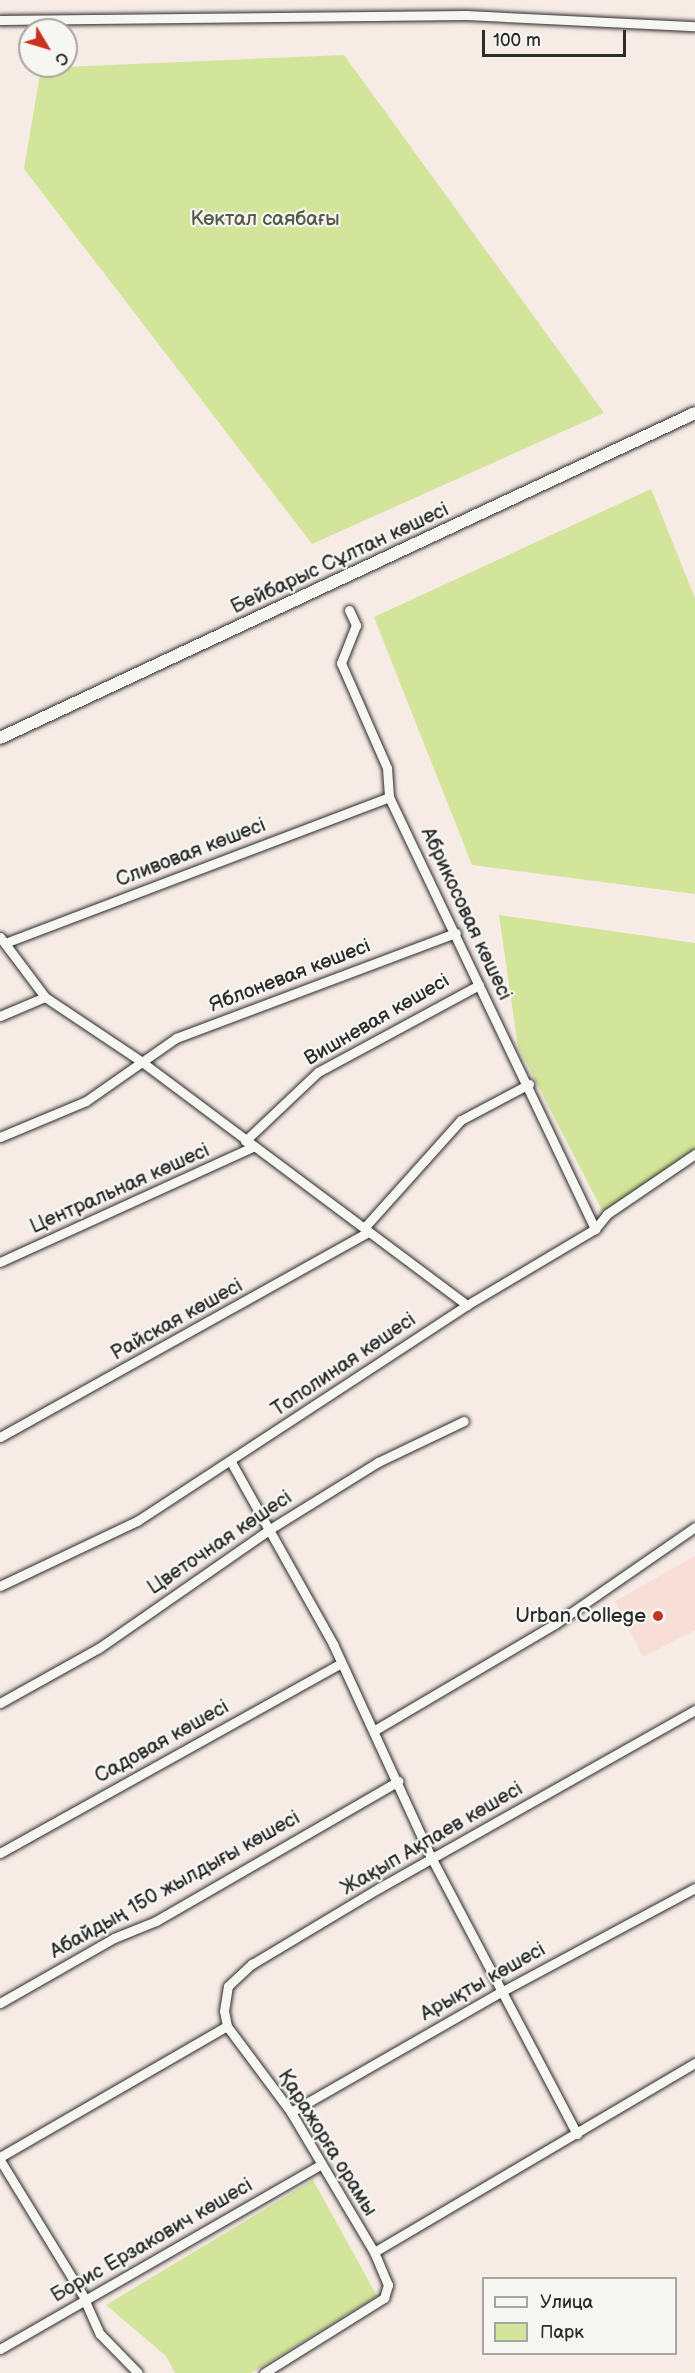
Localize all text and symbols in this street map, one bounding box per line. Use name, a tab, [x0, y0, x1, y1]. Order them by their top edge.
north arrow	[18, 18, 78, 78]
scale bar	[485, 18, 629, 56]
text: 100 m	[493, 30, 541, 51]
text: С	[50, 48, 72, 68]
park label: Көктал саябағы	[190, 207, 340, 231]
street label: Бейбарыс Сұлтан көшесі	[227, 498, 453, 620]
street label: Сливовая көшесі	[113, 813, 269, 893]
street label: Абрикосовая көшесі	[415, 824, 517, 1004]
street label: Яблоневая көшесі	[206, 934, 374, 1018]
street label: Вишневая көшесі	[300, 969, 454, 1071]
street label: Центральная көшесі	[27, 1139, 213, 1239]
street label: Райская көшесі	[107, 1274, 247, 1366]
street label: Тополиная көшесі	[267, 1308, 421, 1422]
street label: Цветочная көшесі	[143, 1486, 297, 1600]
place label: Urban College	[515, 1604, 646, 1628]
marker: Urban College	[651, 1609, 665, 1623]
street label: Садовая көшесі	[91, 1695, 233, 1789]
street label: Жақып Ақпаев көшесі	[337, 1777, 527, 1901]
street label: Абайдың 150 жылдығы көшесі	[46, 1806, 304, 1964]
street label: Арықты көшесі	[416, 1938, 550, 2026]
street label: Қаражорға орамы	[272, 2065, 382, 2221]
street label: Борис Ерзакович көшесі	[47, 2174, 257, 2308]
legend	[482, 2277, 677, 2355]
text: Улица	[540, 2292, 593, 2313]
text: Парк	[540, 2322, 584, 2343]

